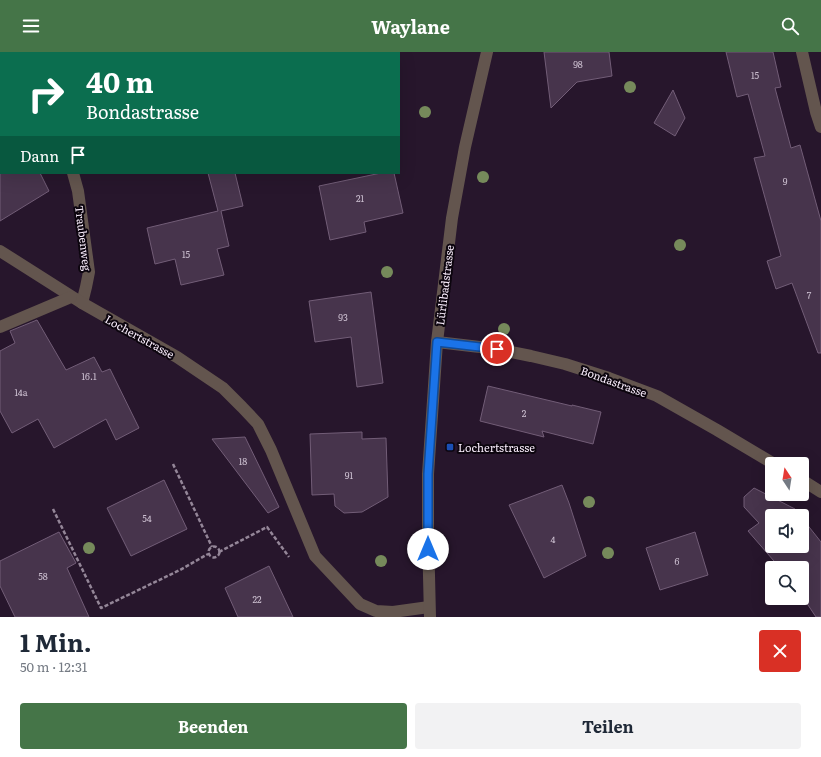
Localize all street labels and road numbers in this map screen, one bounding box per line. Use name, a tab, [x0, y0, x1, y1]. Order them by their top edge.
street label: Traubenweg	[72, 204, 96, 272]
street label: Lürlibadstrasse	[431, 244, 457, 326]
street label: Lochertstrasse	[103, 310, 178, 362]
street label: Bondastrasse	[579, 362, 649, 400]

